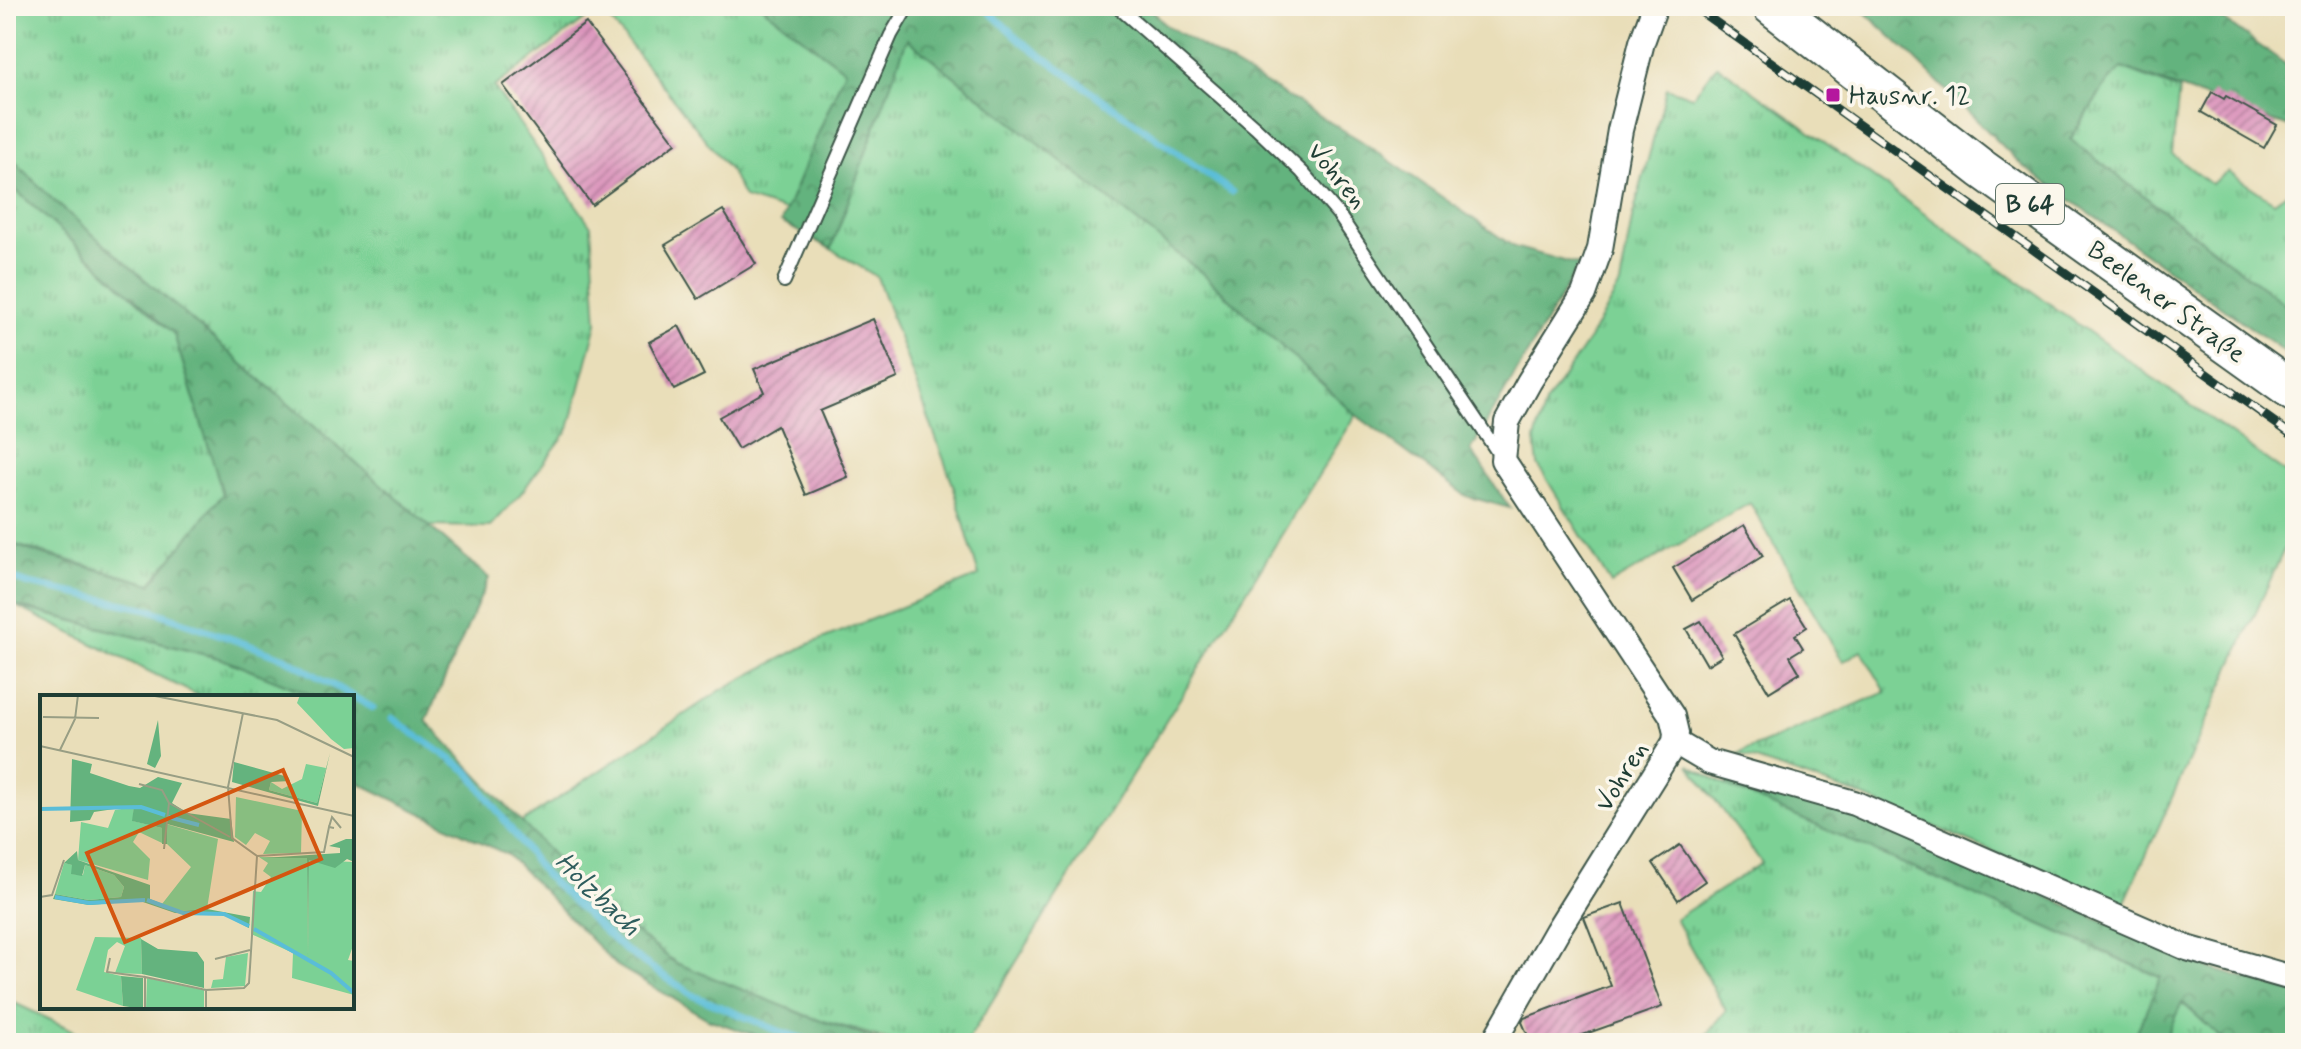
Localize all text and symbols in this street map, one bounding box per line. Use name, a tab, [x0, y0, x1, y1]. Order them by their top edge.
place label: Hausnr. 12	[1849, 80, 1970, 114]
marker: Hausnr. 12	[1824, 86, 1842, 104]
street label: Vohren	[1299, 136, 1374, 217]
road number: B 64	[1996, 184, 2064, 224]
street label: Beelener Straße	[2080, 234, 2252, 372]
inset map	[40, 695, 354, 1009]
street label: Vohren	[1588, 735, 1657, 819]
water label: Holzbach	[546, 845, 648, 945]

